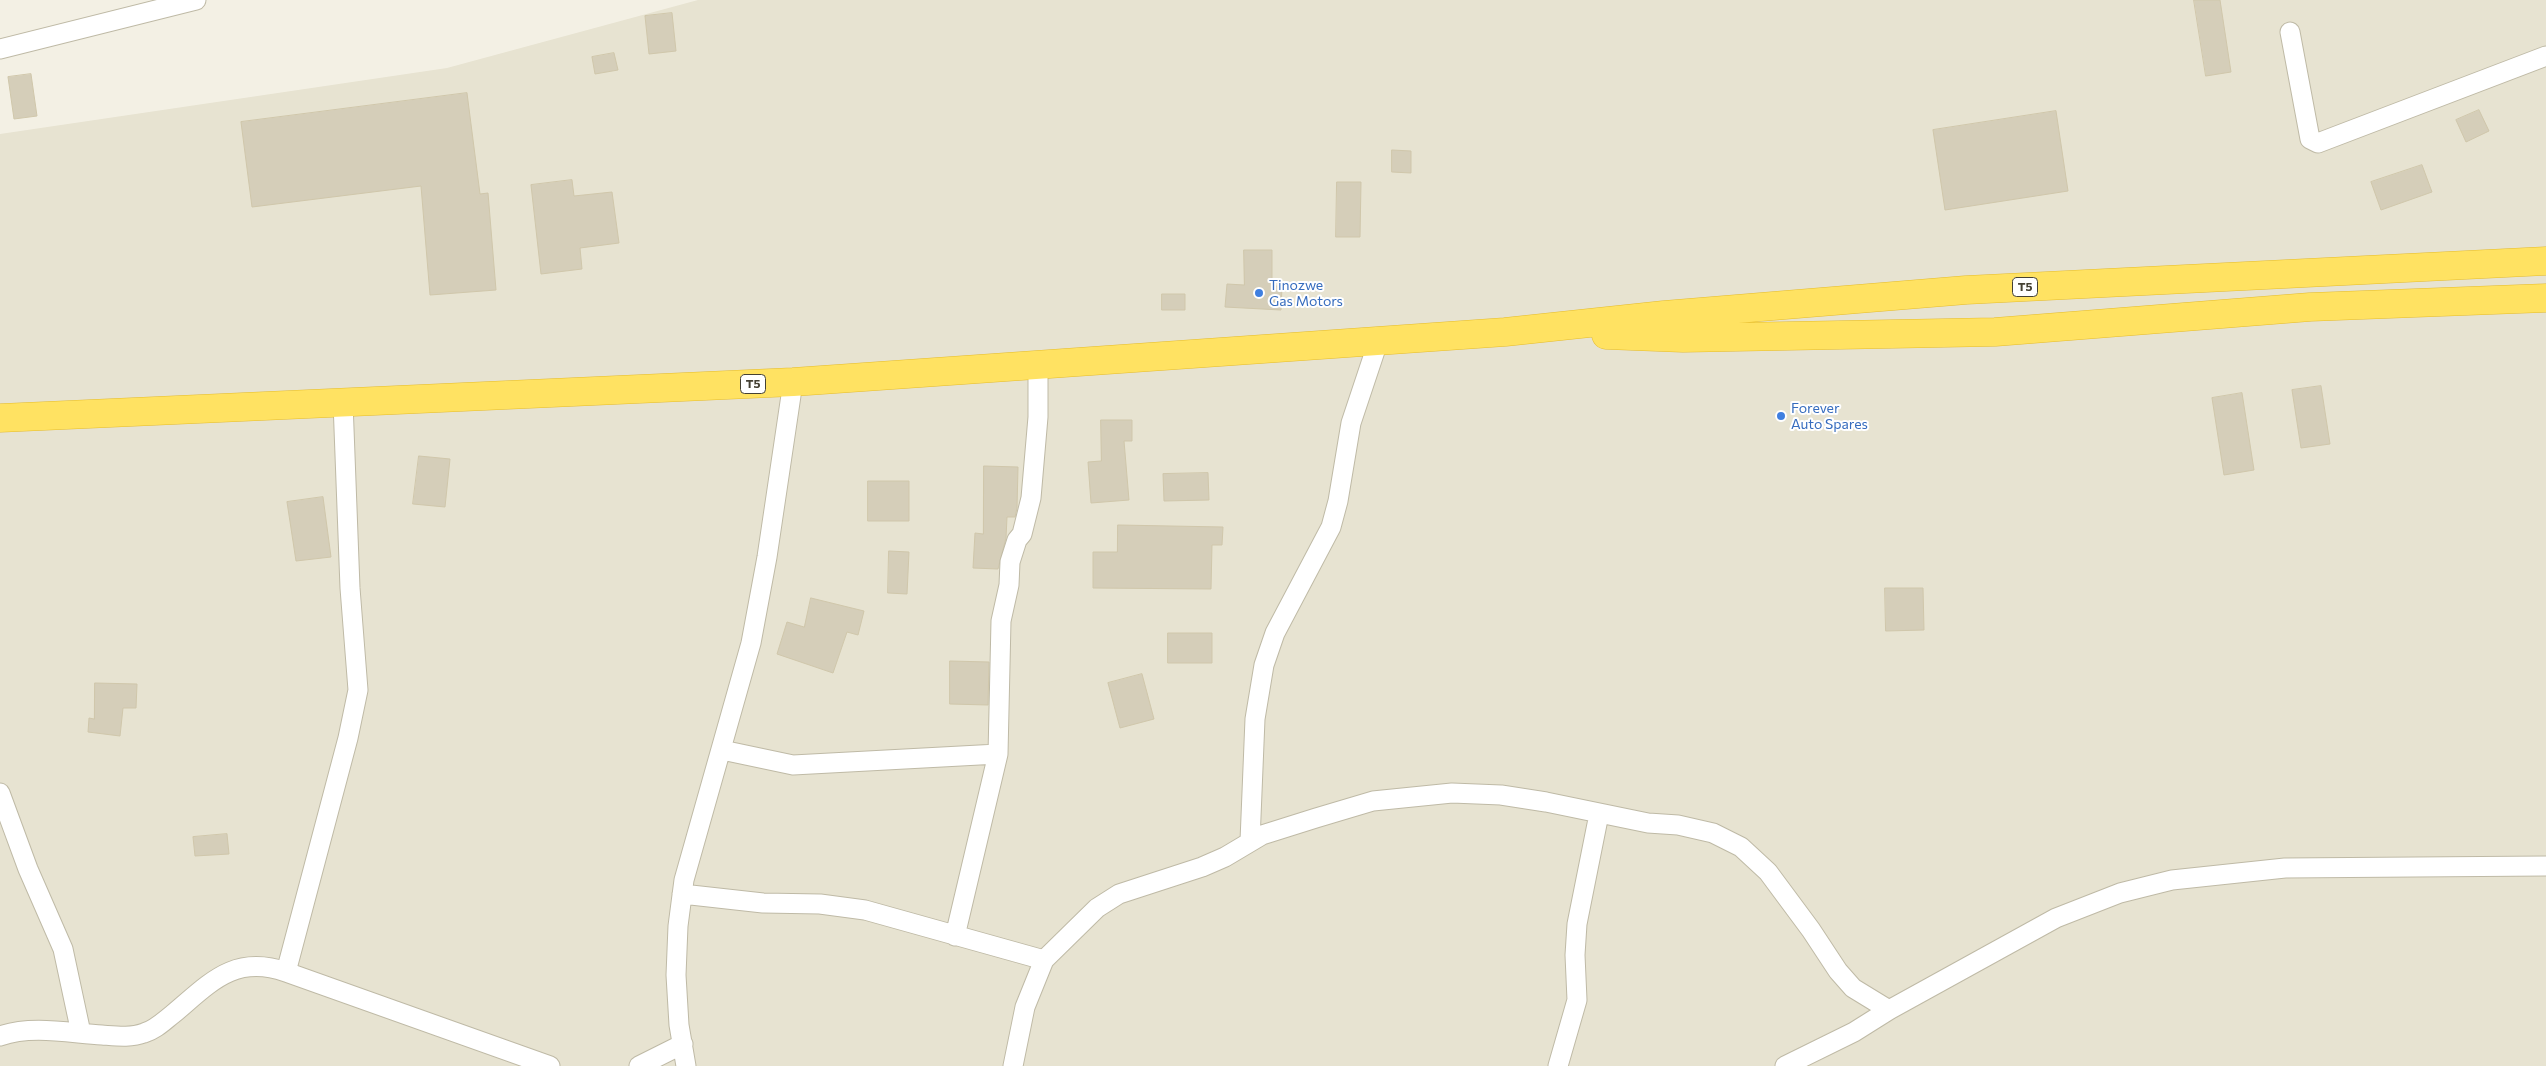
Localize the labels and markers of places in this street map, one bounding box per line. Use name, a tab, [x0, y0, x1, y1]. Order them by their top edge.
place label: Tinozwe Gas Motors	[1269, 277, 1343, 310]
marker: Tinozwe Gas Motors	[1253, 287, 1265, 299]
place label: Forever Auto Spares	[1791, 400, 1868, 432]
marker: Forever Auto Spares	[1775, 410, 1787, 422]

